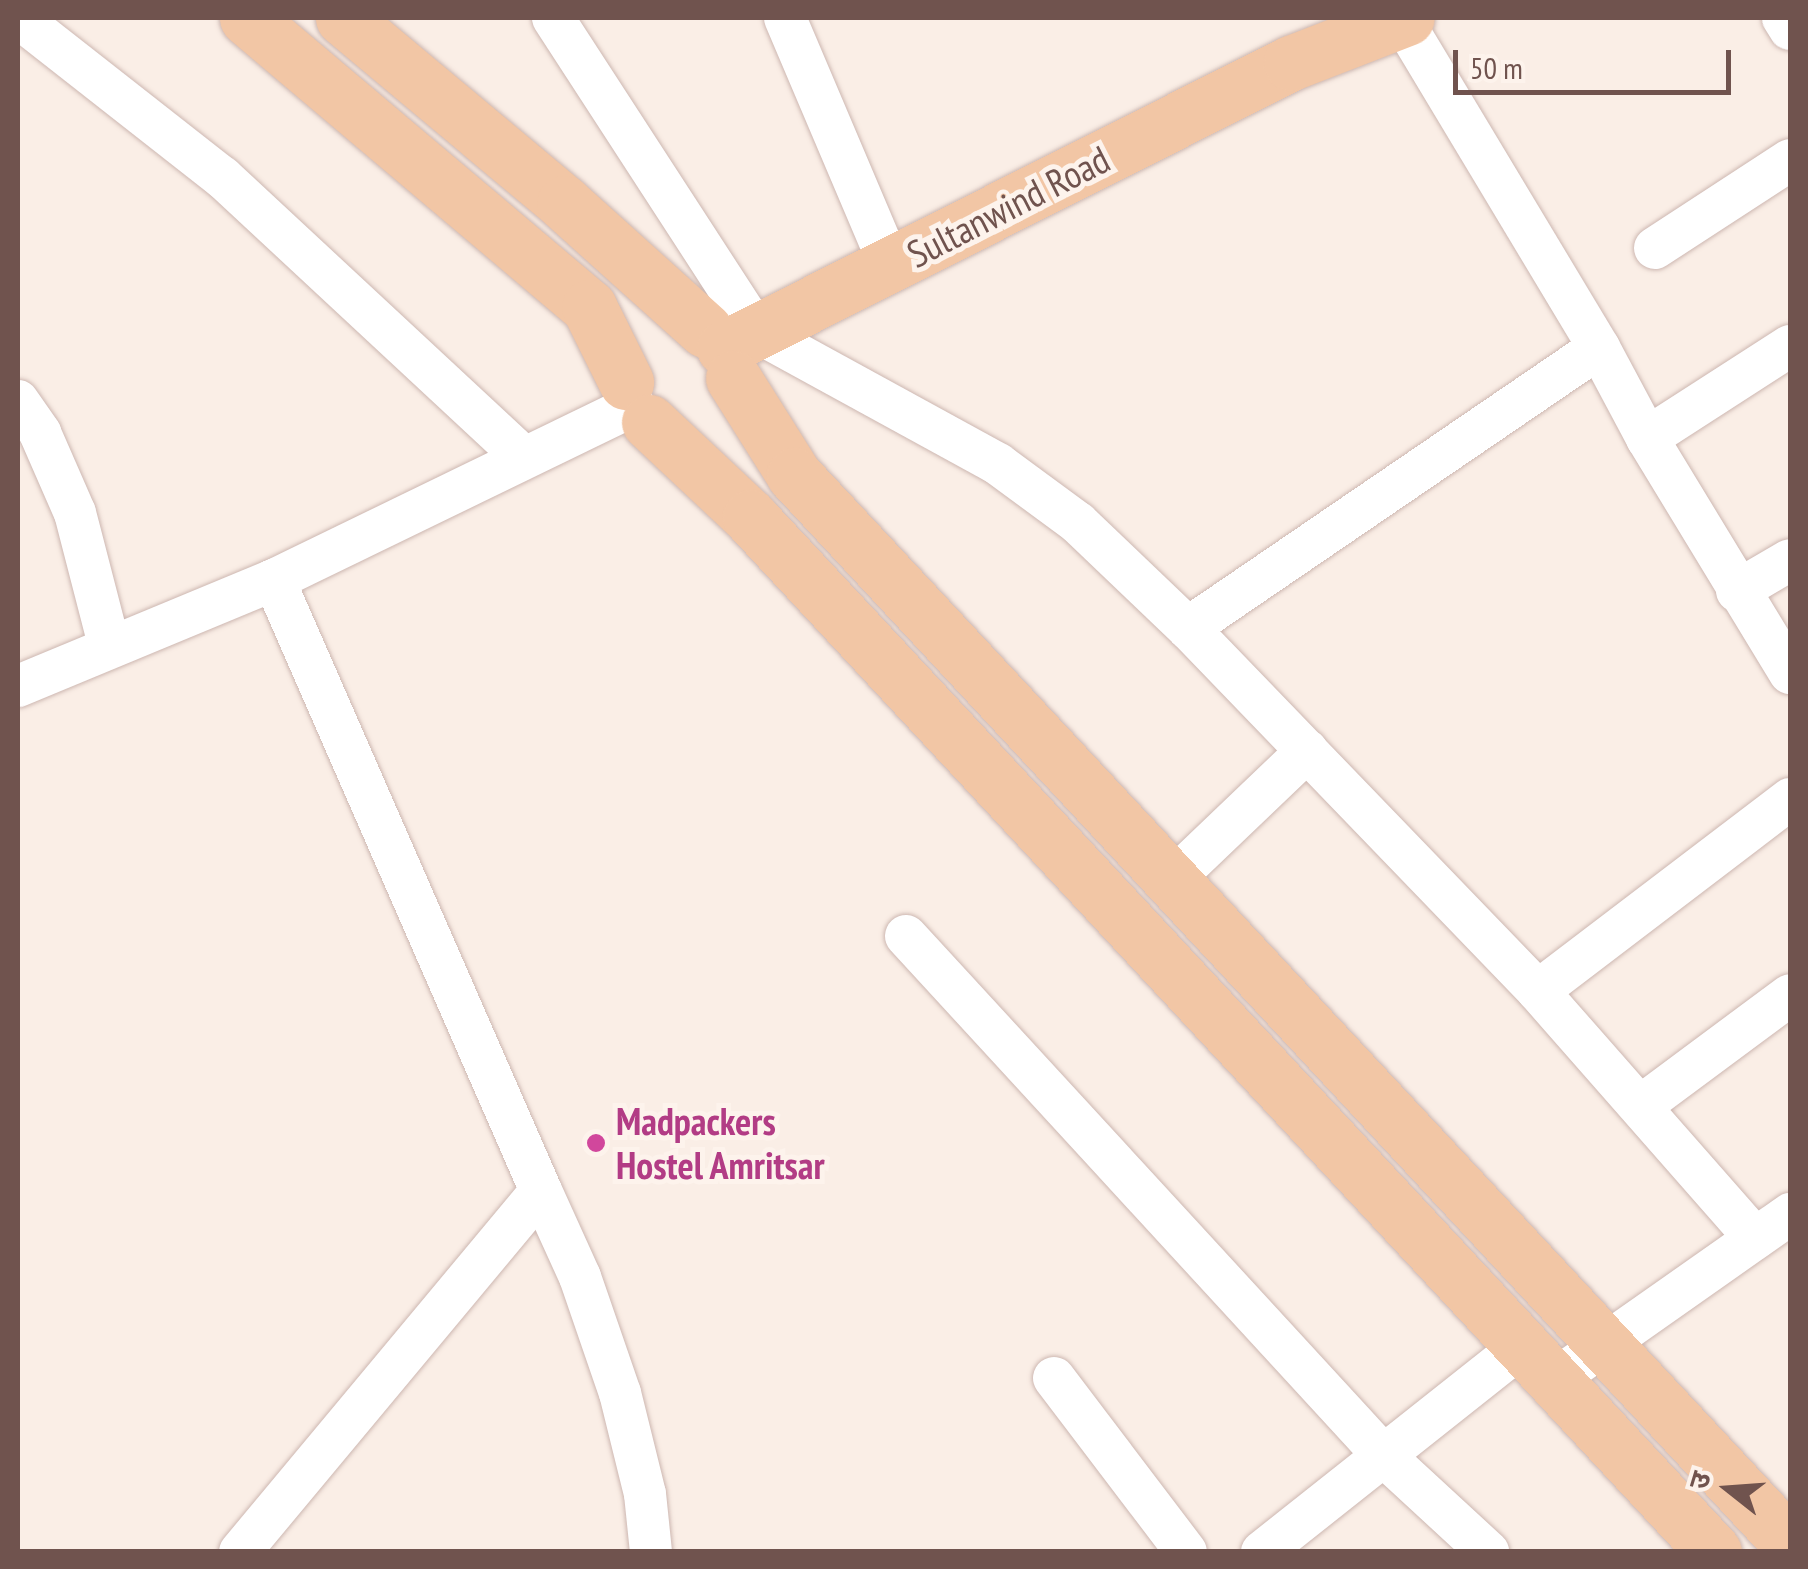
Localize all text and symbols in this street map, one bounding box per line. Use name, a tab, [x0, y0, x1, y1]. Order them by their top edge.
scale bar	[1458, 30, 1736, 92]
text: 50 m	[1470, 48, 1523, 87]
street label: Sultanwind Road	[899, 136, 1117, 276]
place label: Madpackers Hostel Amritsar	[616, 1098, 826, 1188]
marker: Madpackers Hostel Amritsar	[585, 1132, 607, 1154]
north arrow	[1678, 1439, 1778, 1539]
text: उ	[1679, 1467, 1719, 1493]

